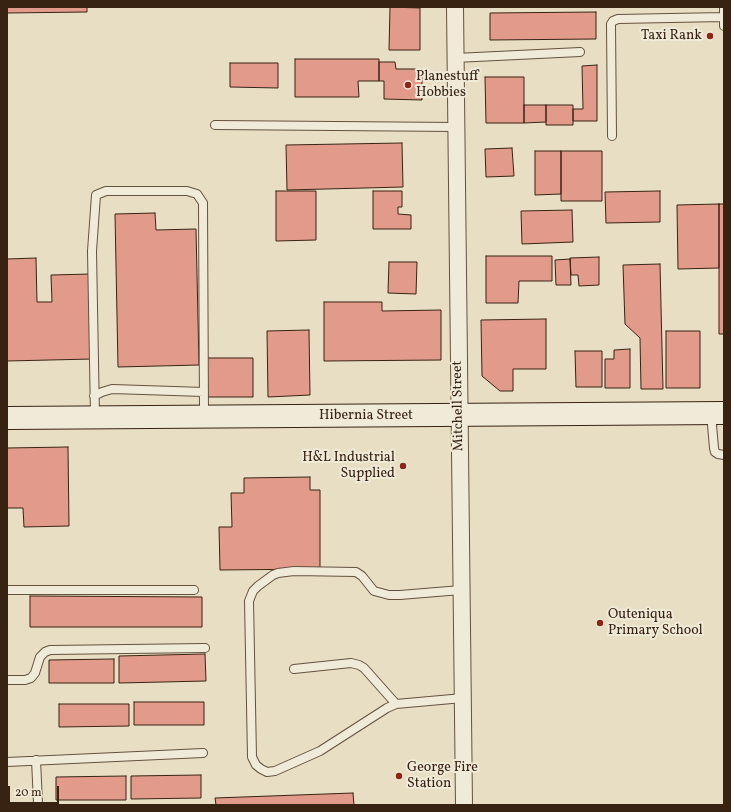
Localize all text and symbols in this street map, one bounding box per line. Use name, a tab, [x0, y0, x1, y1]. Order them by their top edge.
place label: Taxi Rank	[641, 28, 702, 44]
marker: Taxi Rank	[705, 31, 715, 41]
place label: Planestuff Hobbies	[416, 69, 478, 102]
marker: Planestuff Hobbies	[403, 80, 413, 90]
street label: Mitchell Street	[450, 360, 468, 452]
street label: Hibernia Street	[319, 408, 413, 424]
place label: H&L Industrial Supplied	[302, 450, 395, 482]
marker: H&L Industrial Supplied	[398, 461, 408, 471]
place label: Outeniqua Primary School	[608, 607, 703, 640]
marker: Outeniqua Primary School	[595, 618, 605, 628]
place label: George Fire Station	[407, 760, 478, 792]
marker: George Fire Station	[394, 771, 404, 781]
scale bar	[10, 778, 61, 804]
text: 20 m	[15, 785, 42, 801]

